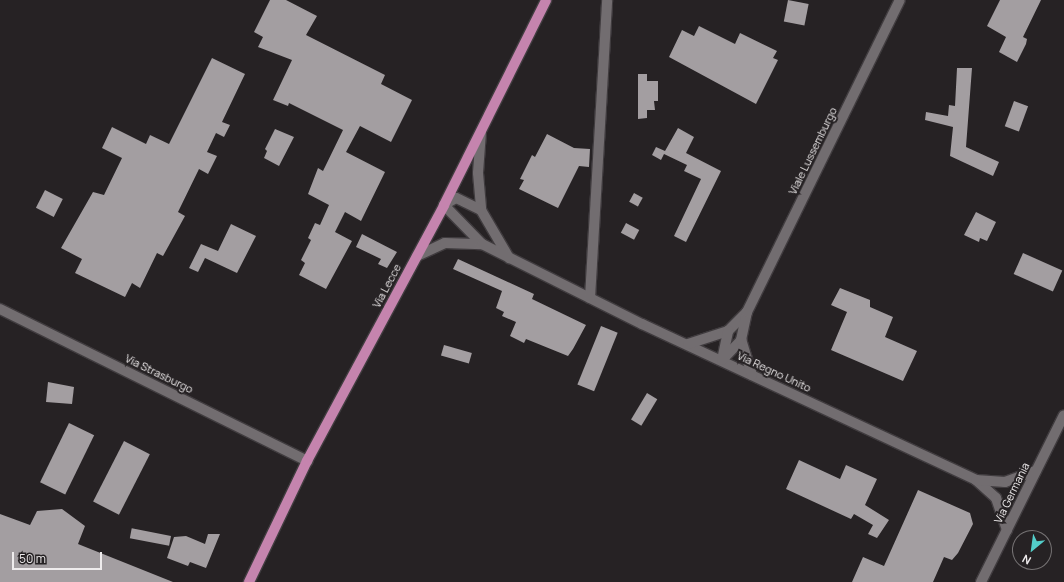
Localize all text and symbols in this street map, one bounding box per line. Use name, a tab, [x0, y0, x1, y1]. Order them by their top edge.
street label: Viale Lussemburgo	[786, 105, 840, 197]
street label: Via Lecce	[370, 262, 404, 310]
street label: Via Regno Unito	[735, 349, 813, 395]
street label: Via Strasburgo	[123, 352, 195, 396]
street label: Via Germania	[992, 460, 1032, 526]
north arrow	[1012, 530, 1052, 570]
scale bar	[14, 544, 104, 570]
text: 50 m	[19, 550, 46, 567]
text: N	[1019, 552, 1034, 569]

